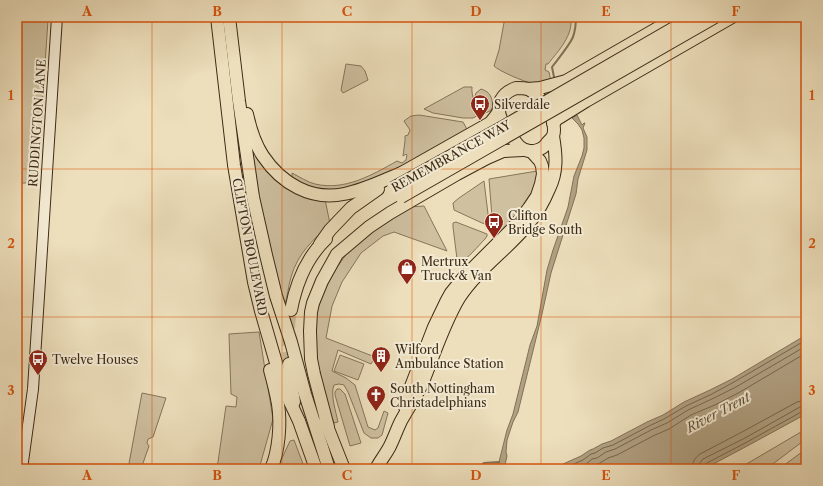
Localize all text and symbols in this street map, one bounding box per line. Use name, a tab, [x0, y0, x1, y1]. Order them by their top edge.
text: A	[81, 3, 93, 19]
text: B	[212, 3, 222, 19]
text: C	[342, 3, 352, 19]
text: D	[470, 3, 482, 19]
text: E	[601, 3, 611, 19]
text: F	[732, 3, 741, 19]
street label: RUDDINGTON LANE	[25, 59, 49, 187]
text: 1	[8, 87, 14, 103]
text: 1	[809, 87, 815, 103]
bus stop icon: Silverdale	[469, 93, 491, 121]
place label: Silverdale	[494, 97, 550, 112]
street label: REMEMBRANCE WAY	[389, 117, 514, 195]
street label: CLIFTON BOULEVARD	[229, 177, 271, 317]
place label: Clifton Bridge South	[508, 208, 583, 237]
bus stop icon: Clifton Bridge South	[483, 211, 505, 239]
text: 2	[7, 235, 15, 251]
text: 2	[808, 235, 816, 251]
place label: Mertrux Truck & Van	[421, 254, 492, 283]
shop icon: Mertrux Truck & Van	[396, 257, 418, 285]
place label: Wilford Ambulance Station	[394, 342, 504, 371]
building icon: Wilford Ambulance Station	[370, 345, 392, 373]
bus stop icon: Twelve Houses	[27, 348, 49, 376]
place label: Twelve Houses	[52, 352, 138, 367]
place label: South Nottingham Christadelphians	[390, 381, 495, 410]
text: 3	[7, 382, 15, 398]
text: 3	[808, 382, 816, 398]
church icon: South Nottingham Christadelphians	[365, 384, 387, 412]
water label: River Trent	[683, 388, 754, 436]
text: A	[81, 467, 93, 483]
text: B	[212, 467, 222, 483]
text: C	[342, 467, 352, 483]
text: D	[470, 467, 482, 483]
text: E	[601, 467, 611, 483]
text: F	[732, 467, 741, 483]

